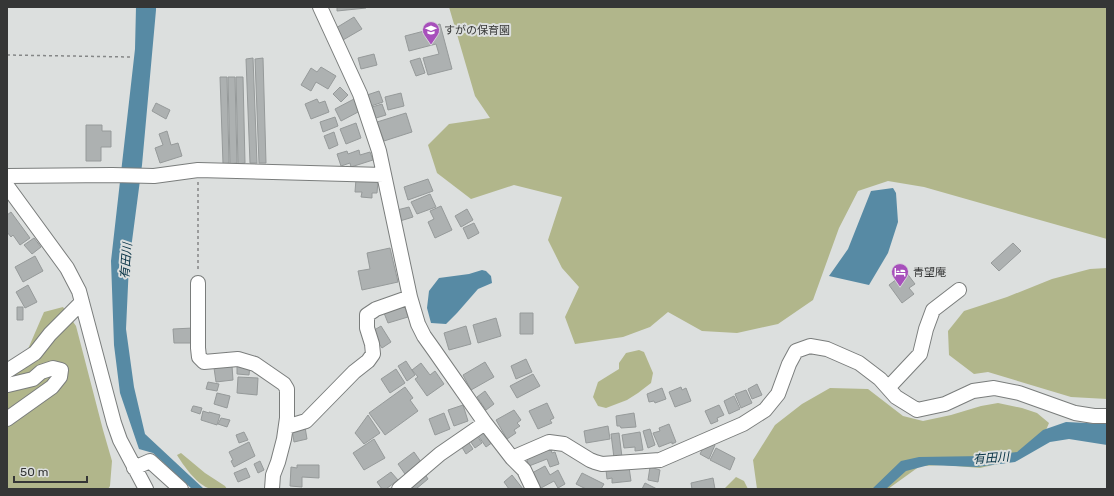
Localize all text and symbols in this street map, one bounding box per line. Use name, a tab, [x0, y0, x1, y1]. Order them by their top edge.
school or university icon: すがの保育園	[421, 20, 441, 45]
place label: すがの保育園	[444, 24, 510, 37]
water label: 有田川	[117, 240, 135, 280]
hotel icon: 青望庵	[890, 262, 910, 287]
place label: 青望庵	[913, 266, 946, 279]
water label: 有田川	[973, 450, 1011, 466]
scale bar	[14, 458, 87, 484]
text: 50 m	[20, 465, 48, 479]

